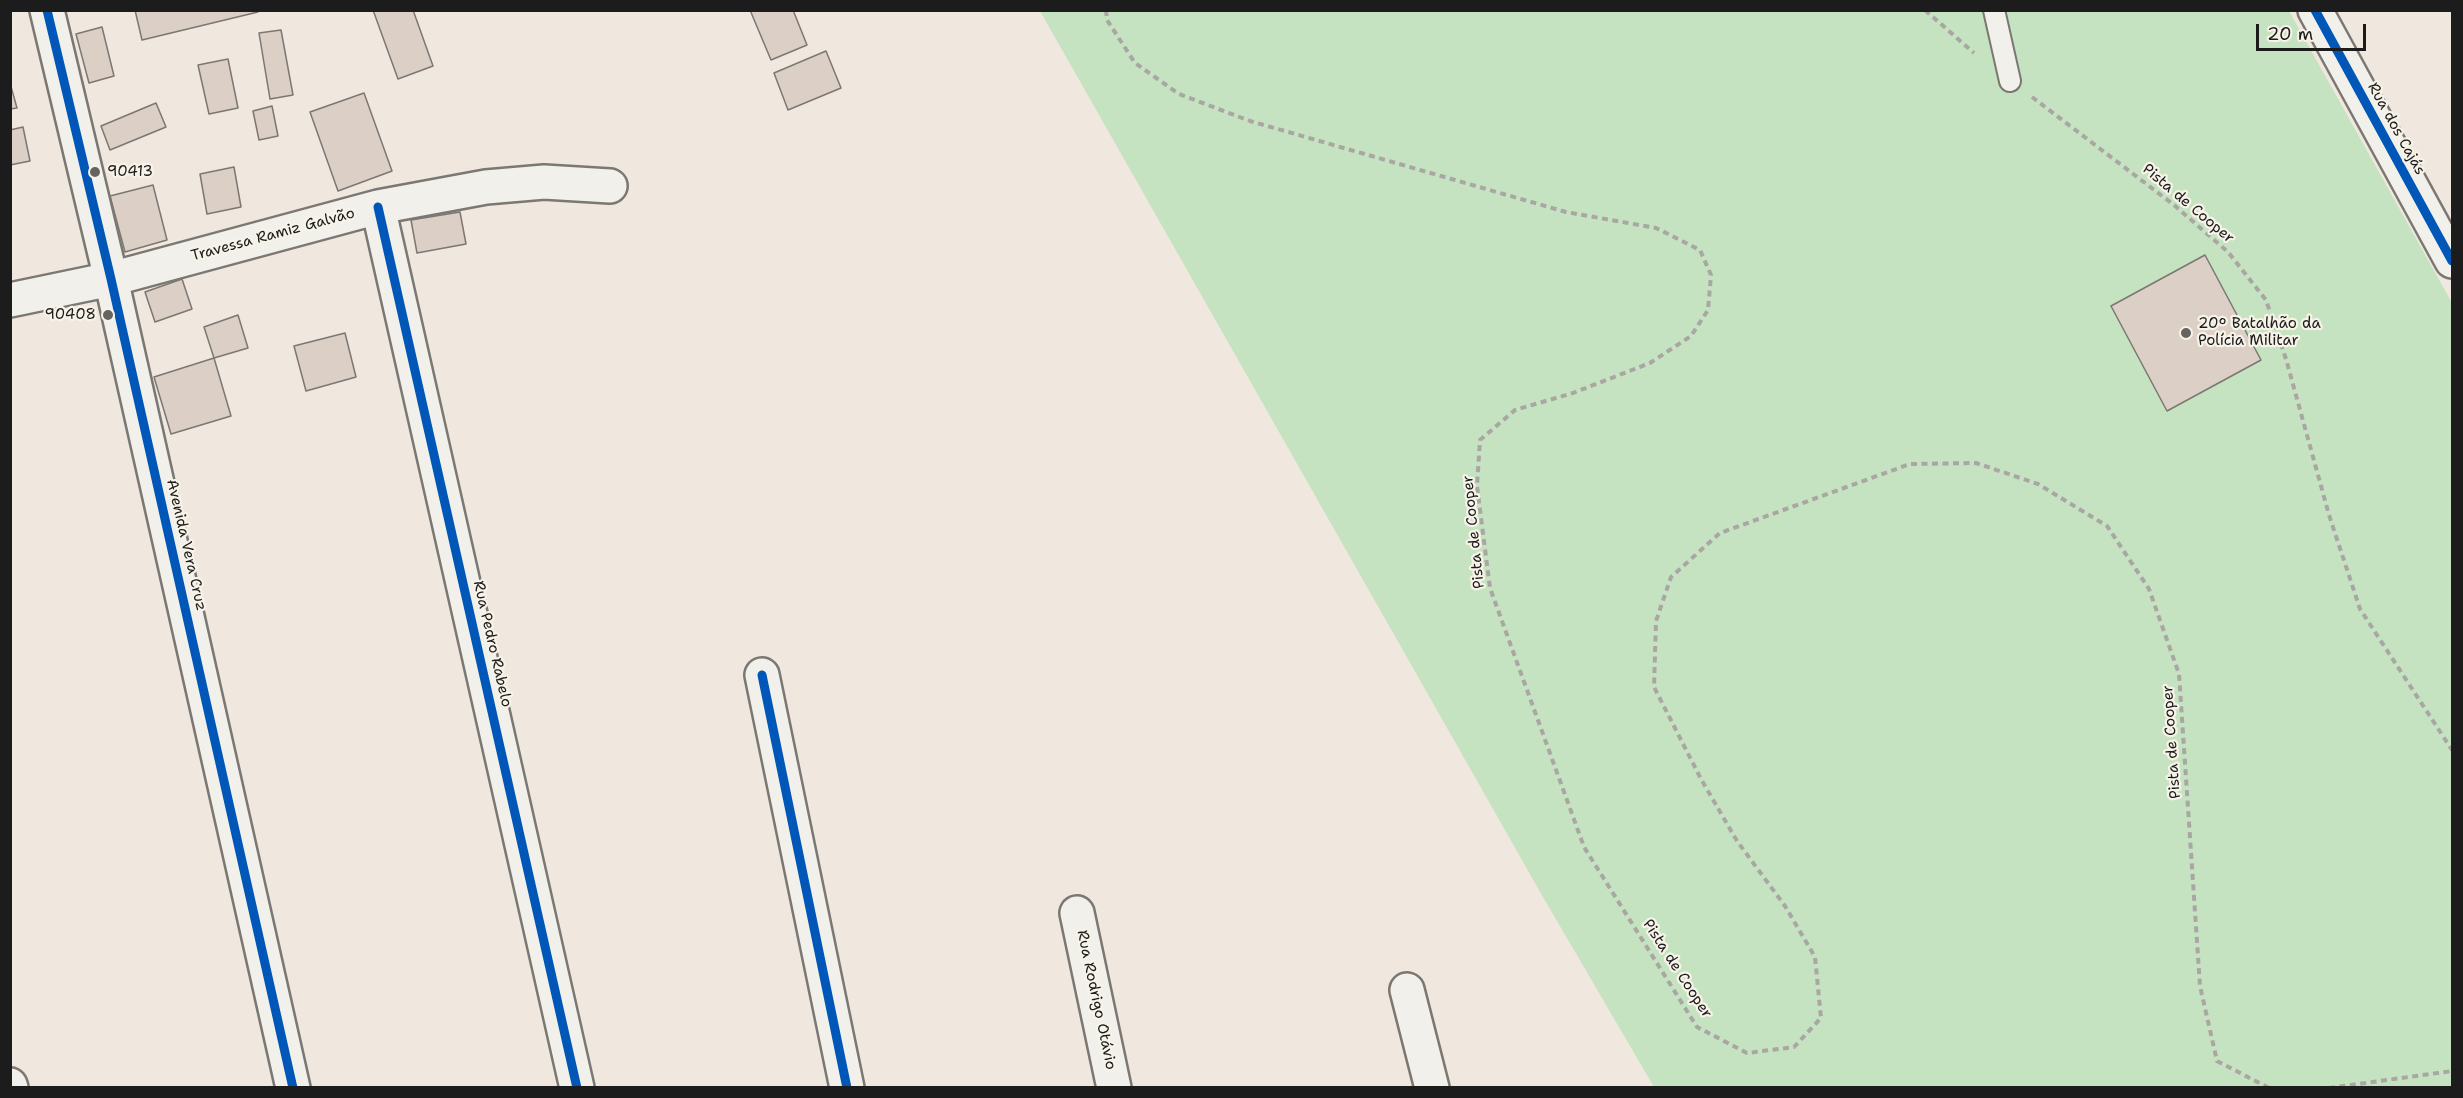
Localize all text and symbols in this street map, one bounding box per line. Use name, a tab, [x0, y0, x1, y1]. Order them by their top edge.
scale bar	[2259, 12, 2368, 50]
text: 20 m	[2267, 22, 2313, 46]
street label: Rua dos Cajás	[2363, 80, 2429, 178]
street label: Pista de Cooper	[2139, 160, 2237, 248]
place label: 90413	[107, 163, 153, 181]
marker: 90413	[88, 165, 102, 179]
street label: Travessa Ramiz Galvão	[189, 204, 357, 266]
place label: 90408	[44, 306, 96, 324]
marker: 90408	[101, 308, 115, 322]
place label: 20º Batalhão da Polícia Militar	[2198, 315, 2321, 350]
marker: 20º Batalhão da Polícia Militar	[2179, 326, 2193, 340]
street label: Pista de Cooper	[1459, 474, 1489, 590]
street label: Avenida Vera Cruz	[162, 478, 210, 612]
street label: Rua Pedro Rabelo	[469, 579, 515, 709]
street label: Pista de Cooper	[2159, 684, 2185, 800]
street label: Pista de Cooper	[1638, 916, 1716, 1022]
street label: Rua Rodrigo Otávio	[1072, 929, 1120, 1071]

